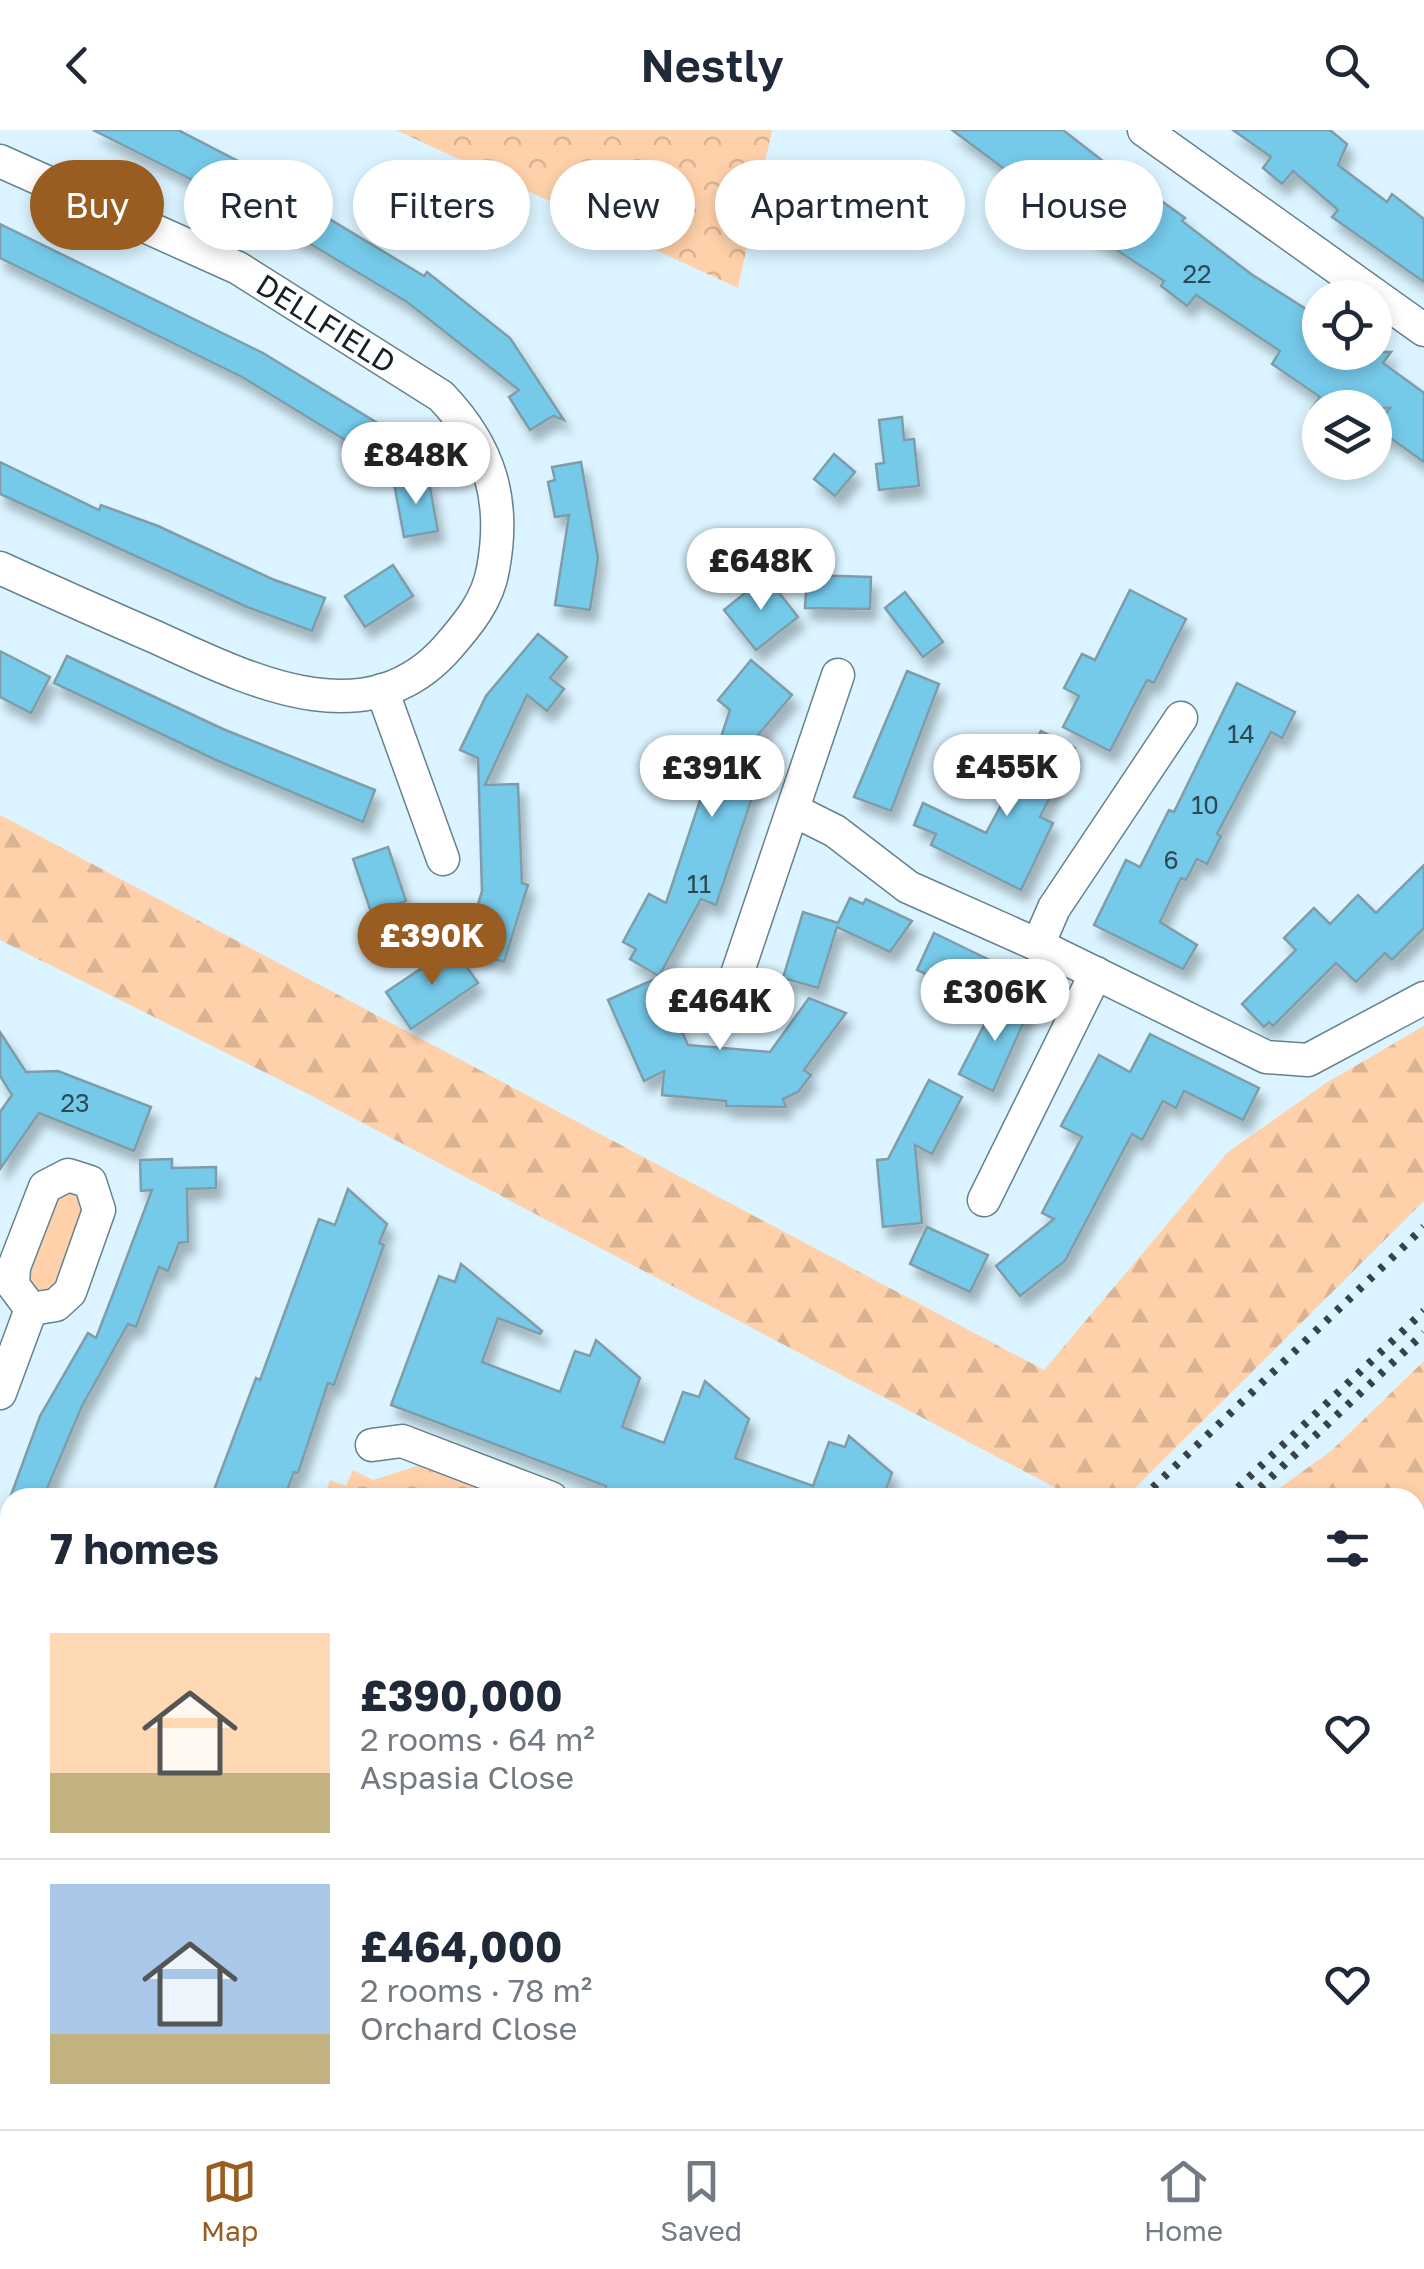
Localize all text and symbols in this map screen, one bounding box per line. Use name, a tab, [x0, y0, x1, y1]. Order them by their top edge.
icon: back	[50, 38, 105, 93]
text: Nestly	[640, 38, 784, 92]
icon: search	[1319, 38, 1374, 93]
chip: Buy	[30, 160, 164, 250]
chip: Rent	[184, 160, 333, 250]
chip: Filters	[353, 160, 530, 250]
chip: New	[550, 160, 695, 250]
chip: Apartment	[715, 160, 965, 250]
chip: House	[985, 160, 1163, 250]
house number: 22	[1182, 258, 1212, 289]
street label: DELLFIELD	[250, 266, 402, 381]
map controls	[1302, 280, 1392, 480]
button: locate	[1302, 280, 1392, 370]
button: layers	[1302, 390, 1392, 480]
pin: £848K	[346, 422, 486, 507]
text: £848K	[363, 435, 469, 473]
pin: £648K	[691, 528, 831, 613]
text: £648K	[708, 541, 814, 579]
house number: 14	[1227, 718, 1255, 749]
pin: £455K	[937, 734, 1077, 819]
pin: £391K	[642, 735, 782, 820]
text: £455K	[955, 747, 1059, 785]
text: £391K	[662, 748, 762, 786]
house number: 10	[1191, 789, 1219, 820]
house number: 6	[1163, 844, 1179, 875]
house number: 11	[687, 868, 711, 899]
pin: £390K	[362, 903, 502, 988]
text: £390K	[380, 916, 484, 954]
pin: £306K	[925, 959, 1065, 1044]
pin: £464K	[650, 968, 790, 1053]
text: £306K	[943, 972, 1047, 1010]
text: £464K	[668, 981, 772, 1019]
house number: 23	[60, 1087, 90, 1118]
icon: filters	[1320, 1521, 1375, 1576]
text: 7 homes	[50, 1523, 219, 1573]
text: £390,000	[360, 1670, 563, 1720]
icon: home	[130, 1673, 250, 1793]
icon: heart	[1320, 1706, 1375, 1761]
text: 2 rooms · 64 m²	[360, 1720, 595, 1758]
text: Aspasia Close	[360, 1758, 574, 1796]
text: £464,000	[360, 1921, 562, 1971]
icon: home	[130, 1924, 250, 2044]
icon: heart	[1320, 1957, 1375, 2012]
text: 2 rooms · 78 m²	[360, 1971, 592, 2009]
text: Orchard Close	[360, 2009, 577, 2047]
tab: Map	[201, 2154, 258, 2247]
tab: Saved	[660, 2154, 742, 2247]
tab: Home	[1144, 2154, 1223, 2247]

